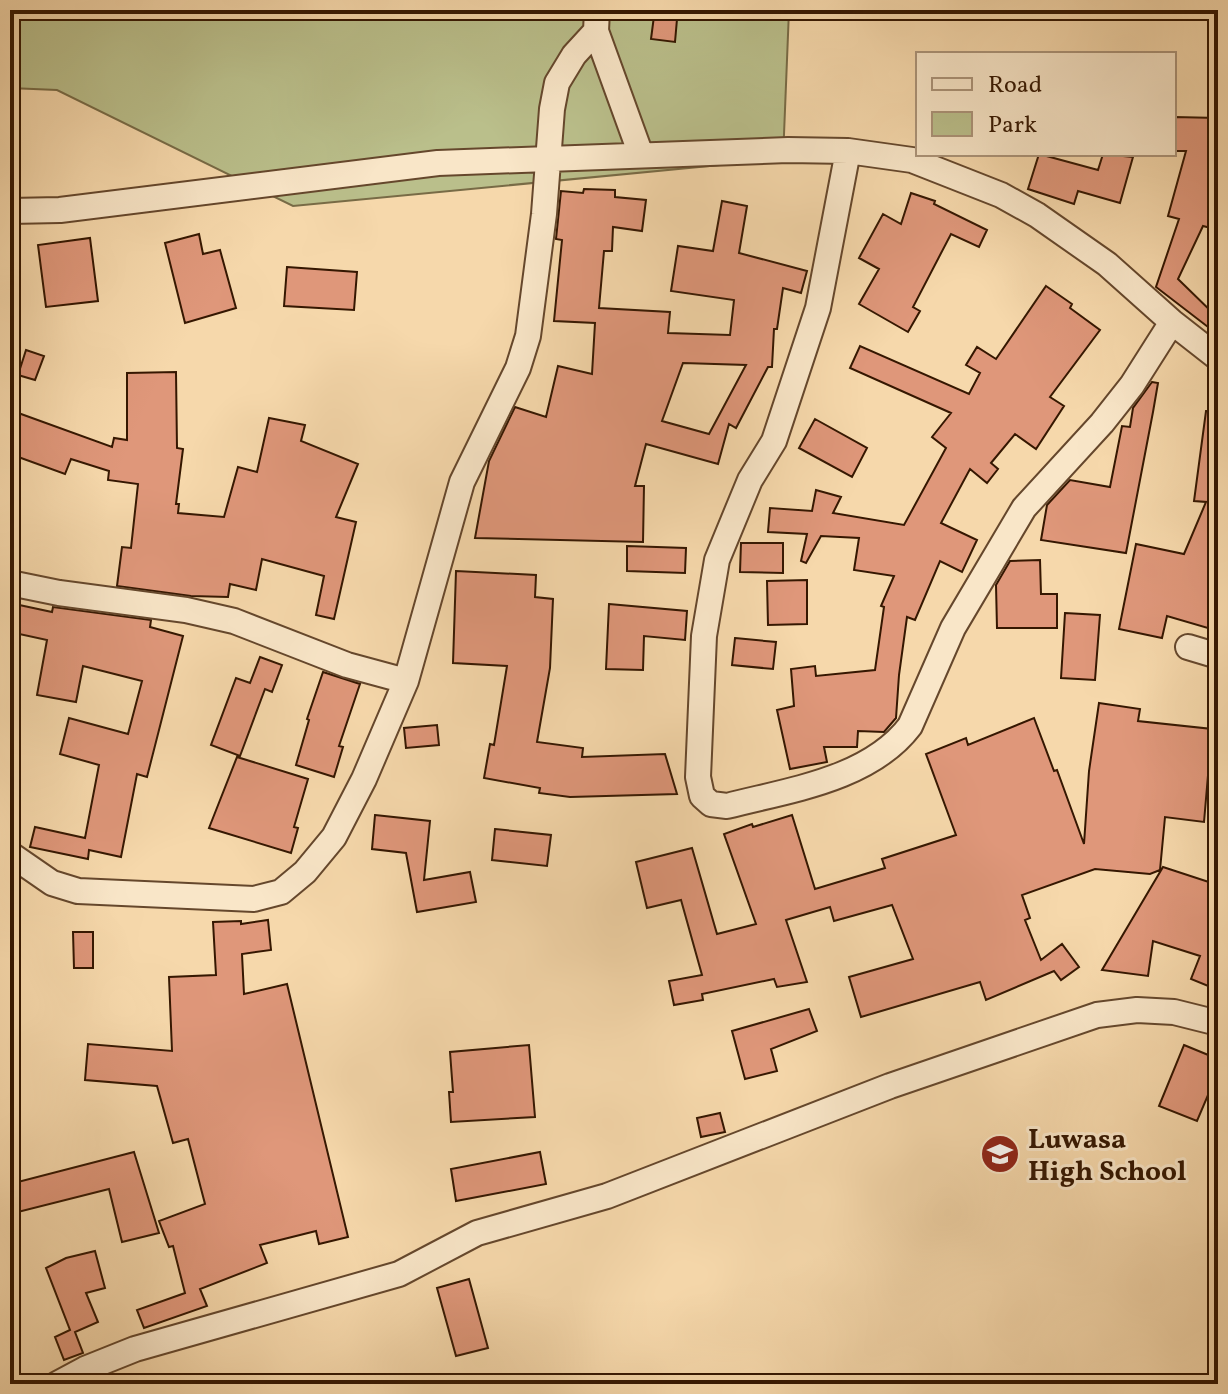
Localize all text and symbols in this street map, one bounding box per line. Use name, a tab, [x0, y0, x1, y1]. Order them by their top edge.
legend	[916, 52, 1176, 156]
text: Road	[988, 69, 1042, 103]
text: Park	[988, 109, 1037, 143]
place label: Luwasa High School	[1028, 1121, 1187, 1192]
school or university icon: Luwasa High School	[979, 1133, 1021, 1175]

